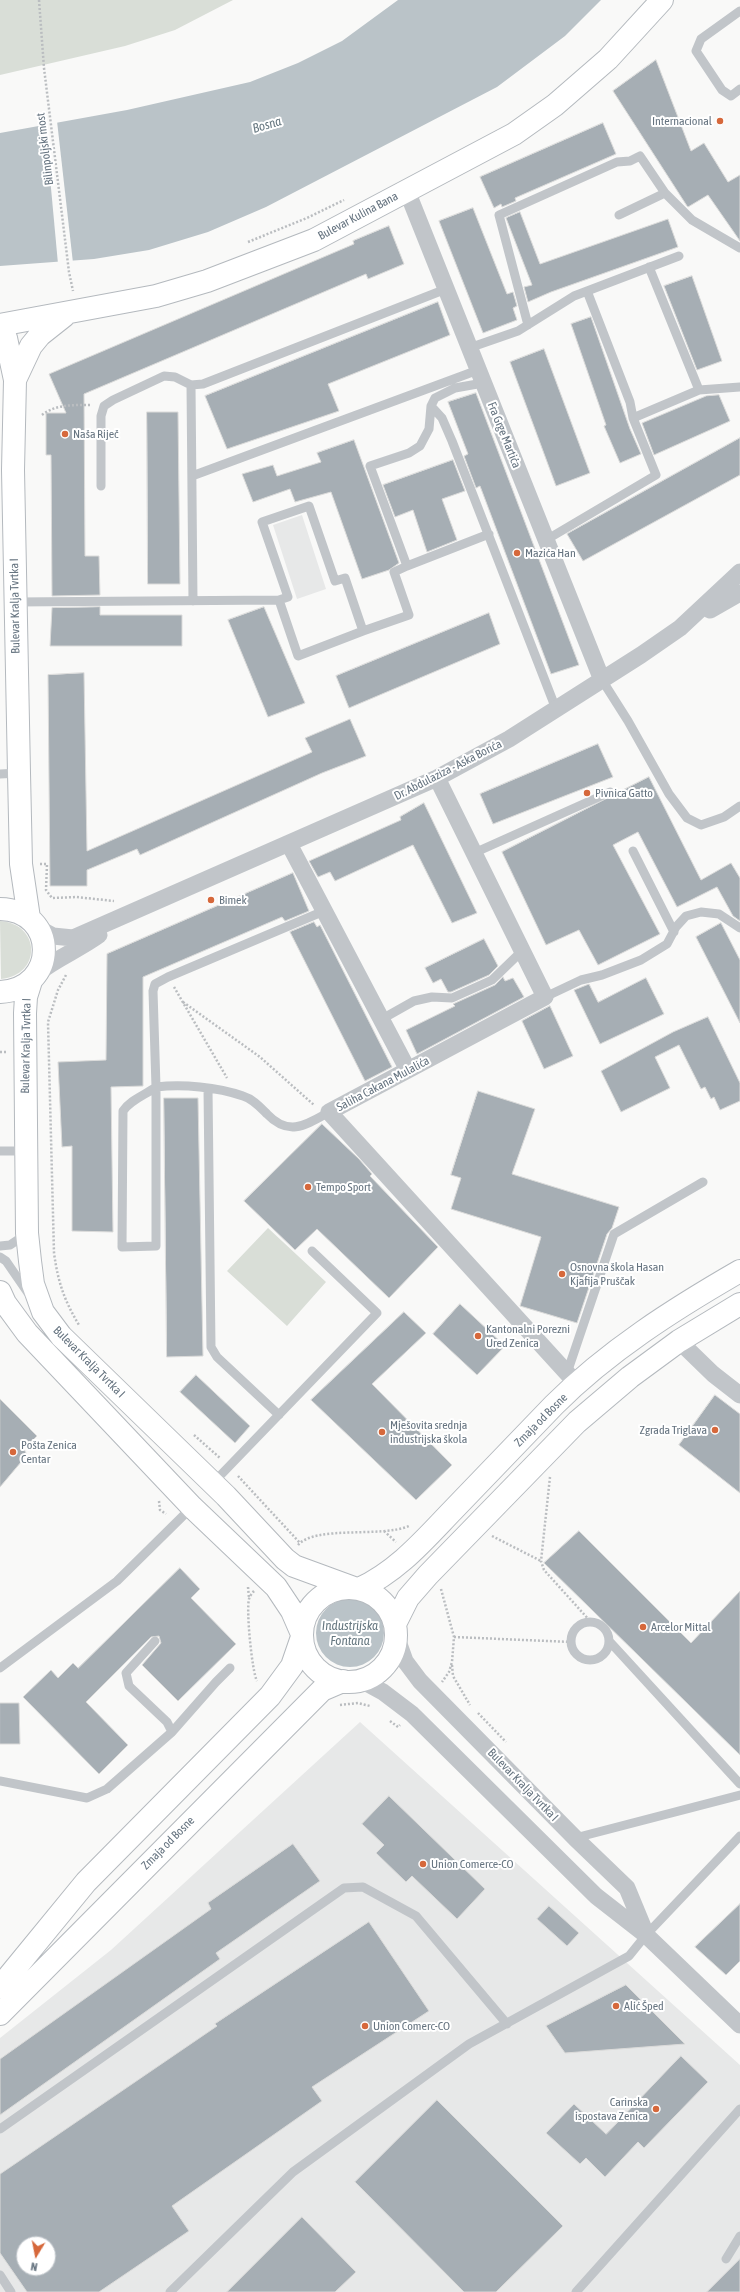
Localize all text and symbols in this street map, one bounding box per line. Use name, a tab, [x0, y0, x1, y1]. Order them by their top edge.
street label: Bilinpoljski most	[33, 112, 57, 186]
water label: Bosna	[251, 113, 283, 137]
place label: Internacional	[652, 114, 712, 128]
marker: Internacional	[715, 116, 725, 126]
street label: Bulevar Kulina Bana	[315, 189, 401, 243]
street label: Fra Grge Martića	[484, 400, 524, 470]
place label: Naša Riječ	[73, 427, 118, 441]
marker: Naša Riječ	[60, 429, 70, 439]
place label: Mazića Han	[525, 546, 576, 560]
marker: Mazića Han	[512, 548, 522, 558]
street label: Bulevar Kralja Tvrtka I	[7, 558, 23, 654]
street label: Dr. Abdulaziza - Aska Borića	[392, 737, 504, 803]
place label: Pivnica Gatto	[595, 786, 653, 800]
marker: Pivnica Gatto	[582, 788, 592, 798]
place label: Bimek	[219, 893, 247, 907]
marker: Bimek	[206, 895, 216, 905]
street label: Bulevar Kralja Tvrtka I	[18, 998, 34, 1094]
street label: Saliha Cakana Mulalića	[334, 1053, 432, 1115]
place label: Tempo Sport	[316, 1180, 371, 1194]
marker: Tempo Sport	[303, 1182, 313, 1192]
place label: Osnovna škola Hasan Kjafija Pruščak	[570, 1260, 664, 1288]
marker: Osnovna škola Hasan Kjafija Pruščak	[557, 1269, 567, 1279]
place label: Kantonalni Porezni Ured Zenica	[486, 1322, 570, 1350]
street label: Bulevar Kralja Tvrtka I	[50, 1323, 128, 1401]
marker: Kantonalni Porezni Ured Zenica	[473, 1331, 483, 1341]
street label: Zmaja od Bosne	[511, 1390, 571, 1450]
place label: Mješovita srednja industrijska škola	[390, 1418, 467, 1446]
place label: Zgrada Triglava	[639, 1423, 707, 1437]
marker: Zgrada Triglava	[710, 1425, 720, 1435]
marker: Mješovita srednja industrijska škola	[377, 1427, 387, 1437]
place label: Pošta Zenica Centar	[21, 1438, 77, 1466]
marker: Pošta Zenica Centar	[8, 1447, 18, 1457]
water label: Industrijska Fontana	[322, 1618, 378, 1649]
place label: Arcelor Mittal	[651, 1620, 711, 1634]
marker: Arcelor Mittal	[638, 1622, 648, 1632]
street label: Bulevar Kralja Tvrtka I	[485, 1746, 561, 1824]
street label: Zmaja od Bosne	[138, 1813, 198, 1873]
place label: Union Comerce-CO	[431, 1857, 513, 1871]
marker: Union Comerce-CO	[418, 1859, 428, 1869]
place label: Alić Šped	[624, 1999, 664, 2013]
marker: Alić Šped	[611, 2001, 621, 2011]
place label: Union Comerc-CO	[373, 2019, 450, 2033]
marker: Union Comerc-CO	[360, 2021, 370, 2031]
place label: Carinska ispostava Zenica	[575, 2095, 648, 2123]
marker: Carinska ispostava Zenica	[651, 2104, 661, 2114]
north arrow	[16, 2236, 56, 2276]
text: N	[30, 2260, 38, 2273]

